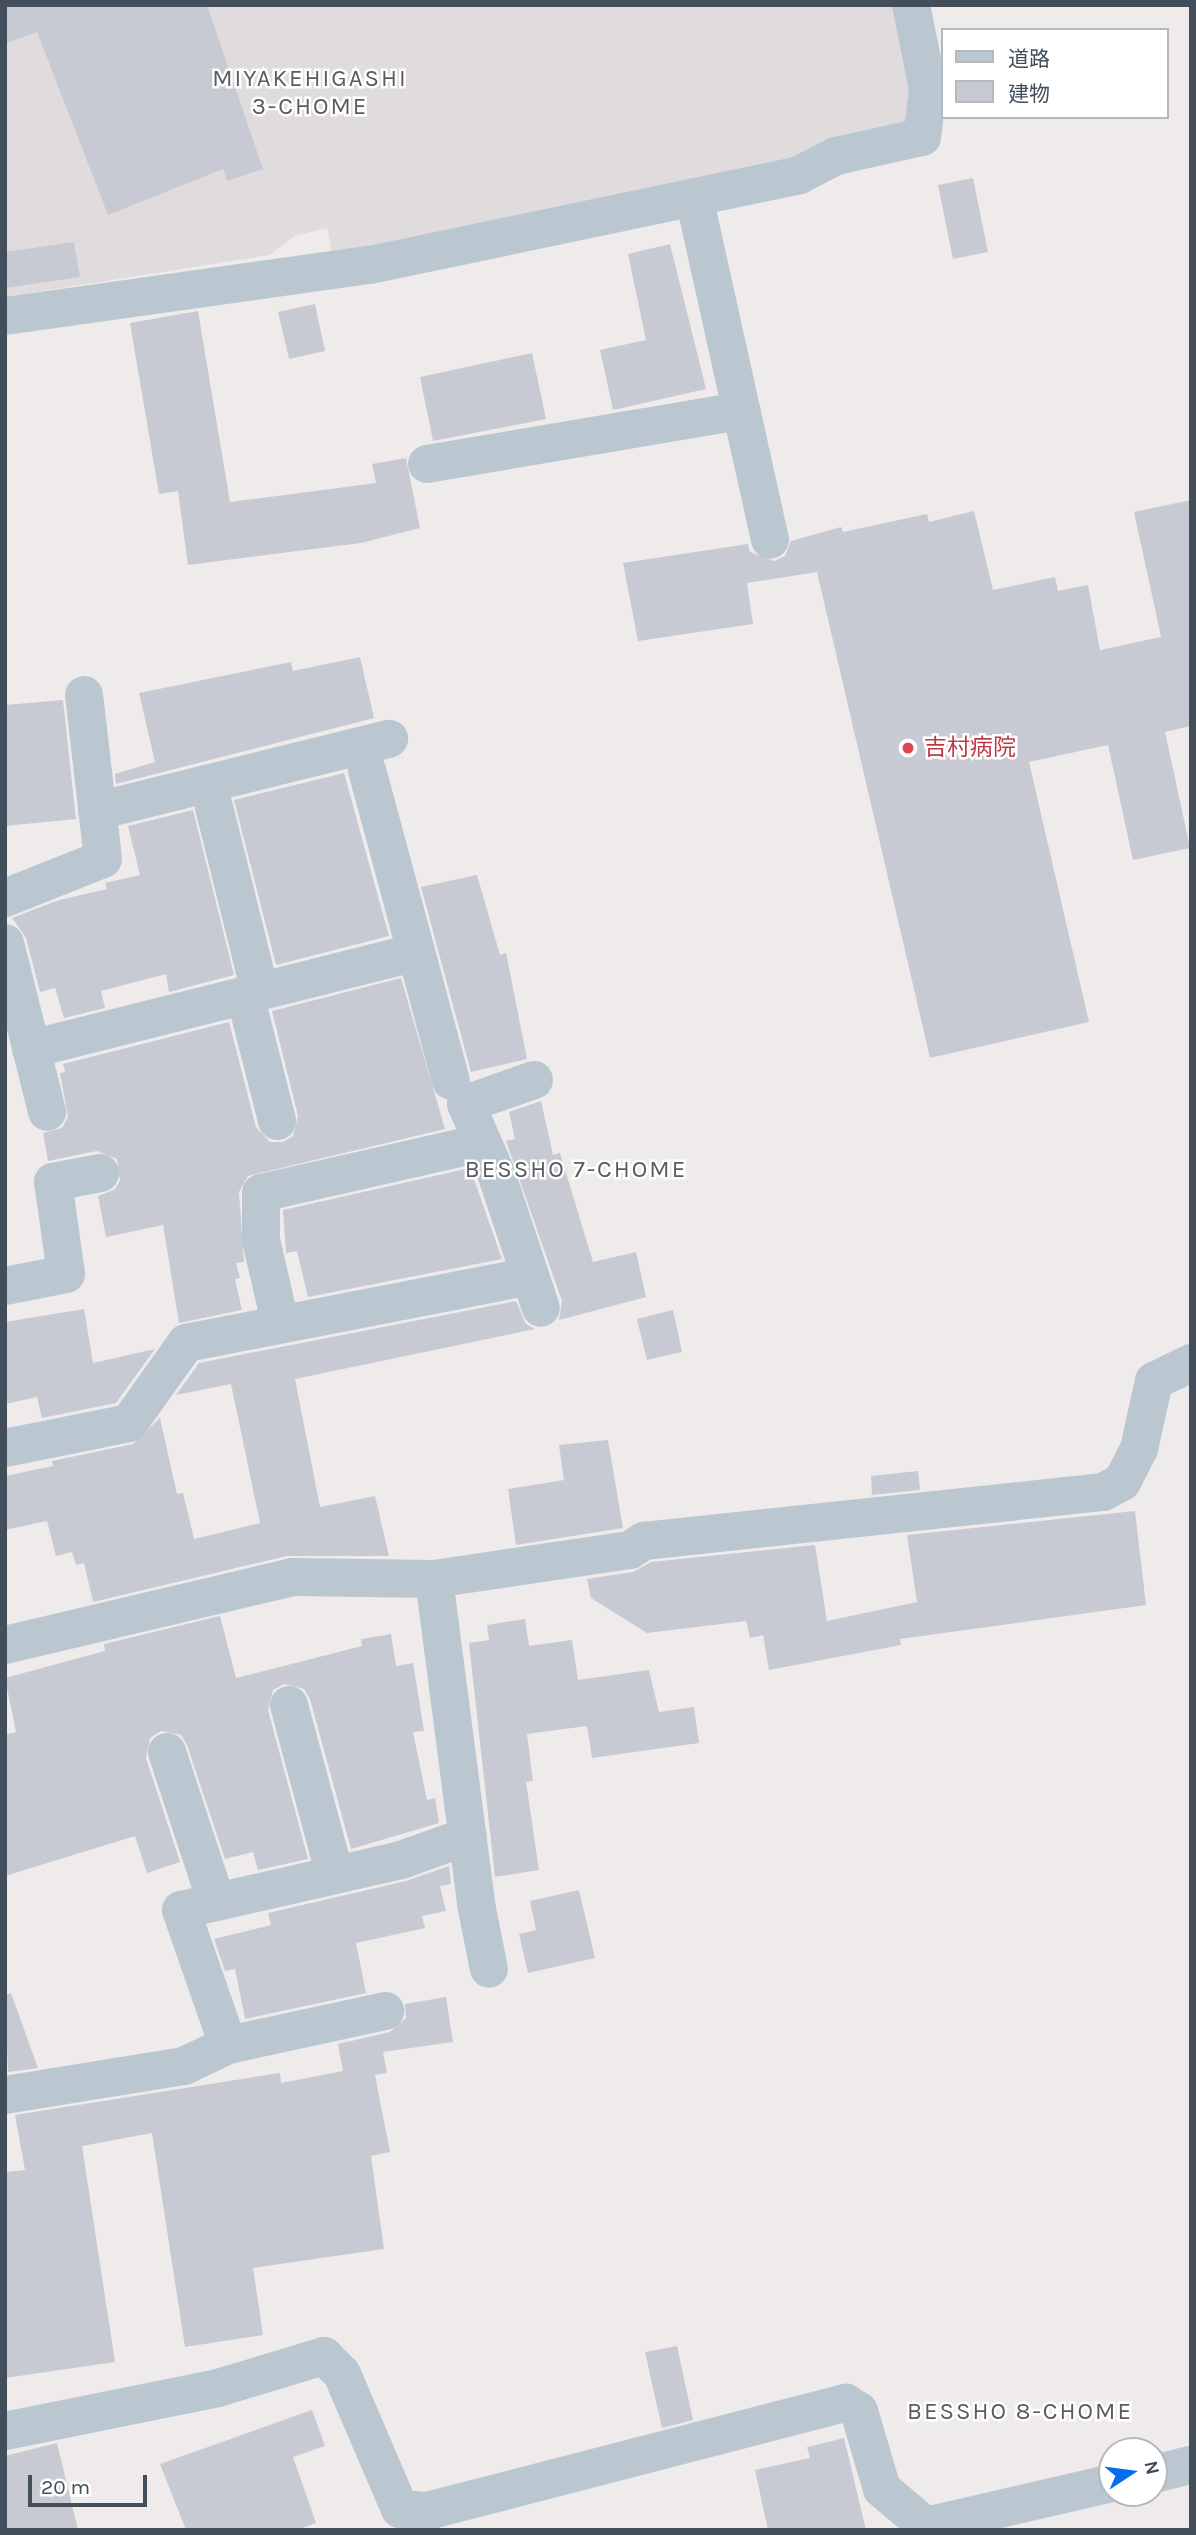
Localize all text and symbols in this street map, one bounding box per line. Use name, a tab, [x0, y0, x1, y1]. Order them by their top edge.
legend	[940, 28, 1168, 119]
text: 道路	[1008, 47, 1050, 71]
district label: MIYAKEHIGASHI 3-CHOME	[214, 65, 406, 121]
text: 建物	[1008, 82, 1050, 106]
place label: 吉村病院	[924, 734, 1016, 762]
marker: 吉村病院	[898, 738, 918, 758]
district label: BESSHO 7-CHOME	[467, 1156, 685, 1184]
district label: BESSHO 8-CHOME	[909, 2398, 1131, 2426]
north arrow	[1098, 2437, 1168, 2507]
text: N	[1139, 2459, 1164, 2477]
scale bar	[32, 2462, 150, 2506]
text: 20 m	[41, 2475, 90, 2499]

